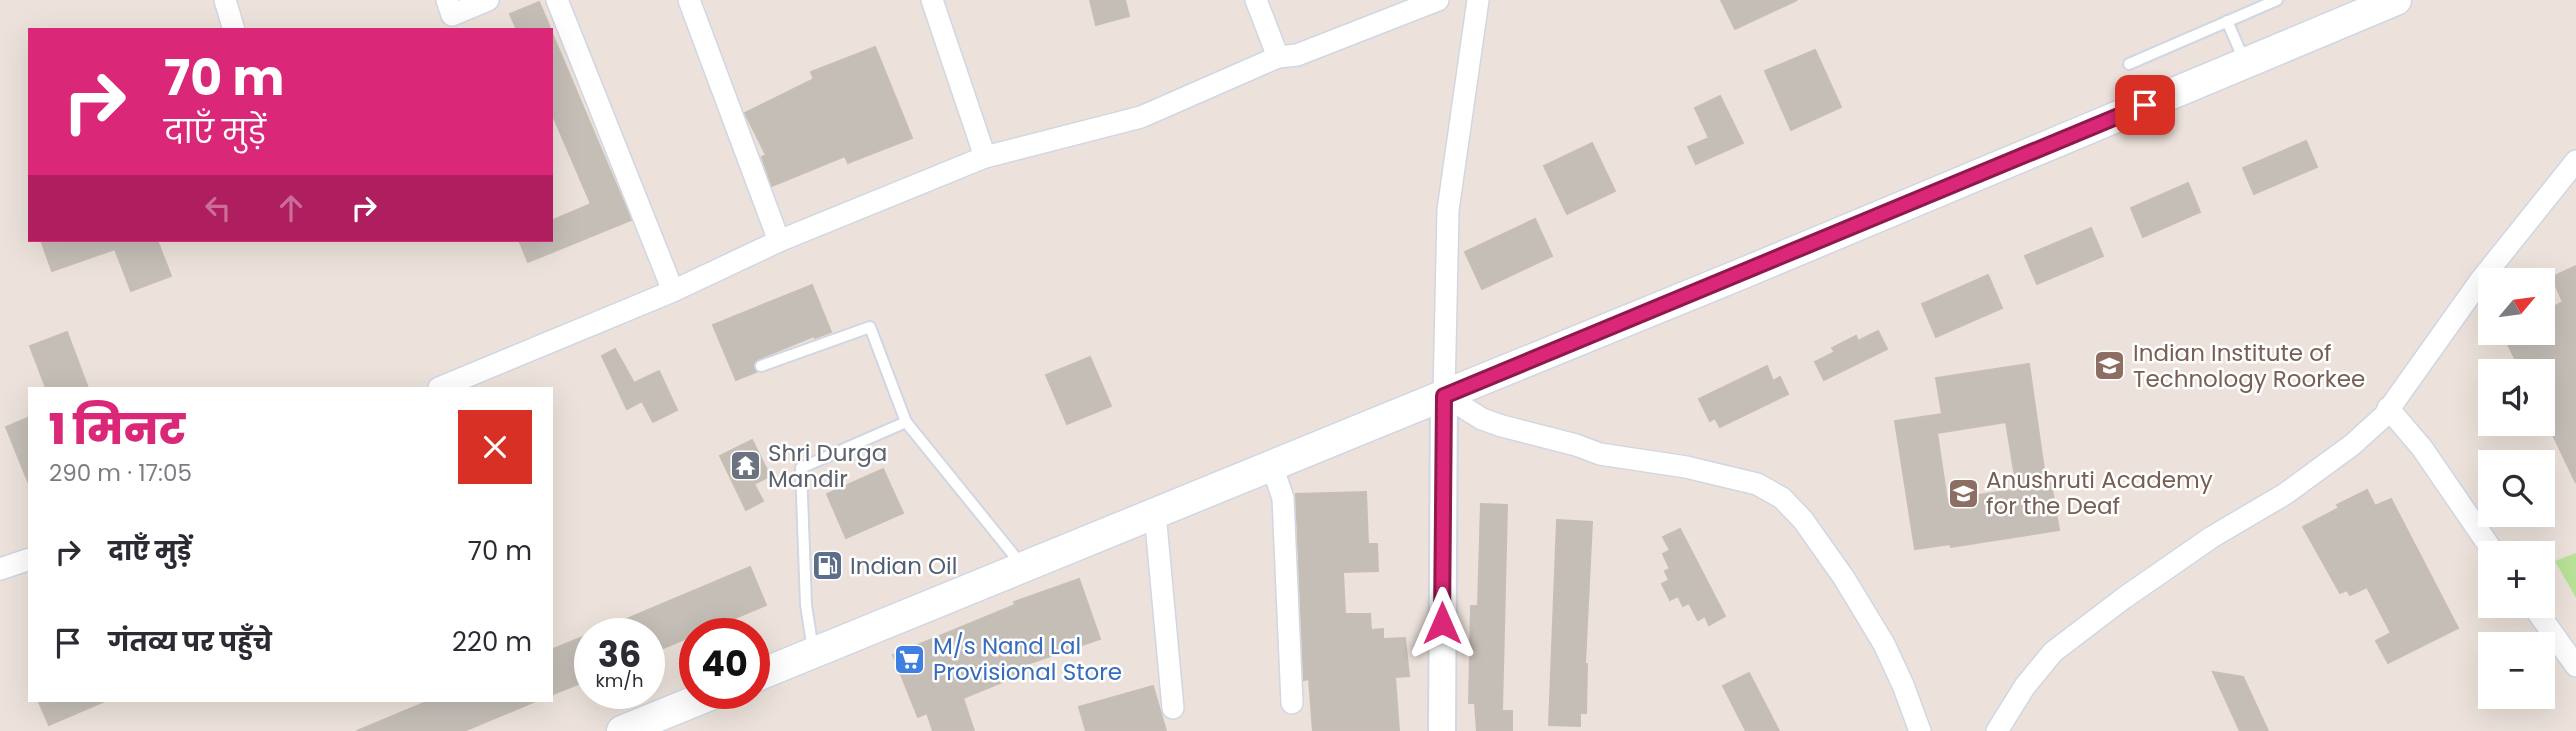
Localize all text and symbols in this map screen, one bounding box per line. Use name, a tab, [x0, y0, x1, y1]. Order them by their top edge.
text: 70 m	[164, 44, 284, 112]
icon: right	[49, 56, 140, 147]
pin	[2115, 75, 2175, 135]
icon: arrive	[2126, 86, 2164, 124]
text: दाएँ मुड़ें	[164, 109, 266, 154]
icon: left	[199, 189, 237, 227]
icon: ahead	[272, 189, 310, 227]
icon: right	[345, 189, 383, 227]
north arrow	[2478, 268, 2555, 345]
map controls	[2478, 268, 2555, 709]
place label: Indian Institute of Technology Roorkee	[2133, 337, 2365, 395]
school or university icon: Indian Institute of Technology Roorkee	[2093, 349, 2127, 383]
button: sound	[2478, 359, 2555, 436]
text: 1 मिनट	[49, 400, 185, 459]
button: close	[458, 410, 532, 484]
place label: Shri Durga Mandir	[768, 437, 887, 495]
temple icon: Shri Durga Mandir	[728, 449, 762, 483]
button: search	[2478, 450, 2555, 527]
text: 290 m · 17:05	[49, 457, 192, 489]
place label: Anushruti Academy for the Deaf	[1986, 464, 2213, 522]
school or university icon: Anushruti Academy for the Deaf	[1946, 476, 1980, 510]
icon: right	[49, 533, 87, 571]
text: दाएँ मुड़ें	[108, 533, 191, 569]
text: 70 m	[468, 533, 532, 569]
button: +	[2478, 541, 2555, 618]
fuel station icon: Indian Oil	[810, 549, 844, 583]
place label: Indian Oil	[850, 550, 957, 582]
position arrow	[1405, 586, 1479, 660]
speed limit sign: 40	[679, 618, 770, 709]
icon: arrive	[49, 624, 87, 662]
text: गंतव्य पर पहुँचे	[108, 624, 272, 660]
text: 220 m	[452, 624, 532, 660]
text: 36	[598, 630, 641, 679]
place label: M/s Nand Lal Provisional Store	[933, 630, 1122, 688]
button: −	[2478, 632, 2555, 709]
supermarket icon: M/s Nand Lal Provisional Store	[893, 642, 927, 676]
text: km/h	[596, 668, 643, 693]

